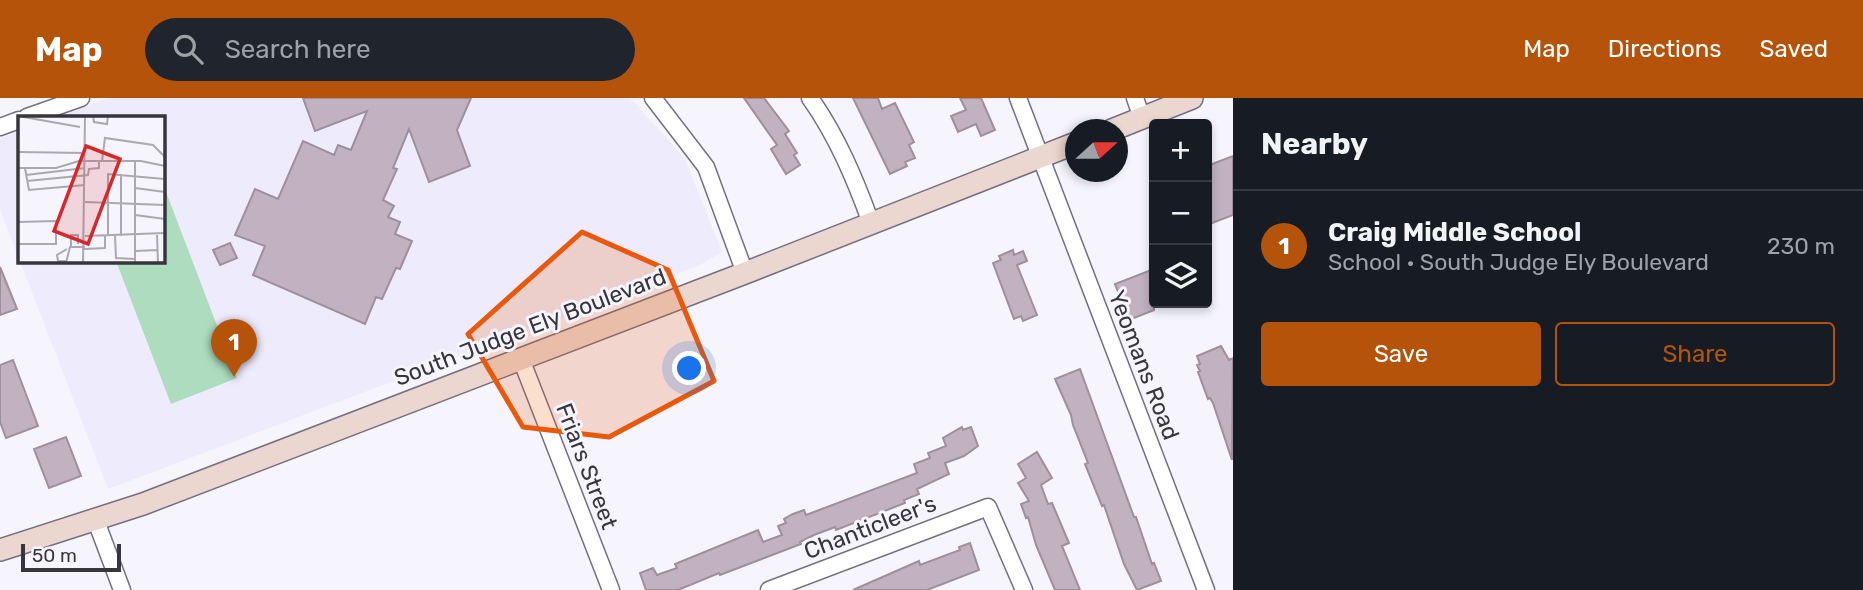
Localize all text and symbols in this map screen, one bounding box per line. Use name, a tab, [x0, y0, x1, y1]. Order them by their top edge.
search box	[145, 18, 635, 81]
text: Map	[35, 30, 103, 69]
icon: search	[169, 30, 207, 68]
text: Search here	[225, 34, 370, 65]
text: Map	[1523, 35, 1570, 63]
text: Directions	[1608, 35, 1721, 63]
text: Saved	[1759, 35, 1828, 63]
inset map	[18, 116, 164, 262]
north arrow	[1065, 119, 1128, 182]
map controls	[1149, 119, 1212, 308]
button: +	[1149, 119, 1212, 182]
text: Nearby	[1261, 126, 1368, 162]
button: −	[1149, 182, 1212, 245]
text: Craig Middle School	[1328, 217, 1582, 248]
text: 1	[1278, 232, 1290, 260]
text: 230 m	[1767, 232, 1835, 260]
button: layers	[1149, 245, 1212, 308]
text: School · South Judge Ely Boulevard	[1328, 248, 1709, 276]
street label: South Judge Ely Boulevard	[390, 262, 670, 392]
street label: Yeomans Road	[1103, 286, 1185, 444]
pin: 1	[211, 319, 257, 377]
button: Save	[1261, 322, 1541, 386]
button: Share	[1555, 322, 1835, 386]
your location	[672, 351, 706, 385]
street label: Friars Street	[550, 399, 624, 533]
street label: Chanticleer's	[800, 489, 940, 565]
scale bar	[21, 541, 121, 573]
text: 50 m	[32, 544, 77, 567]

